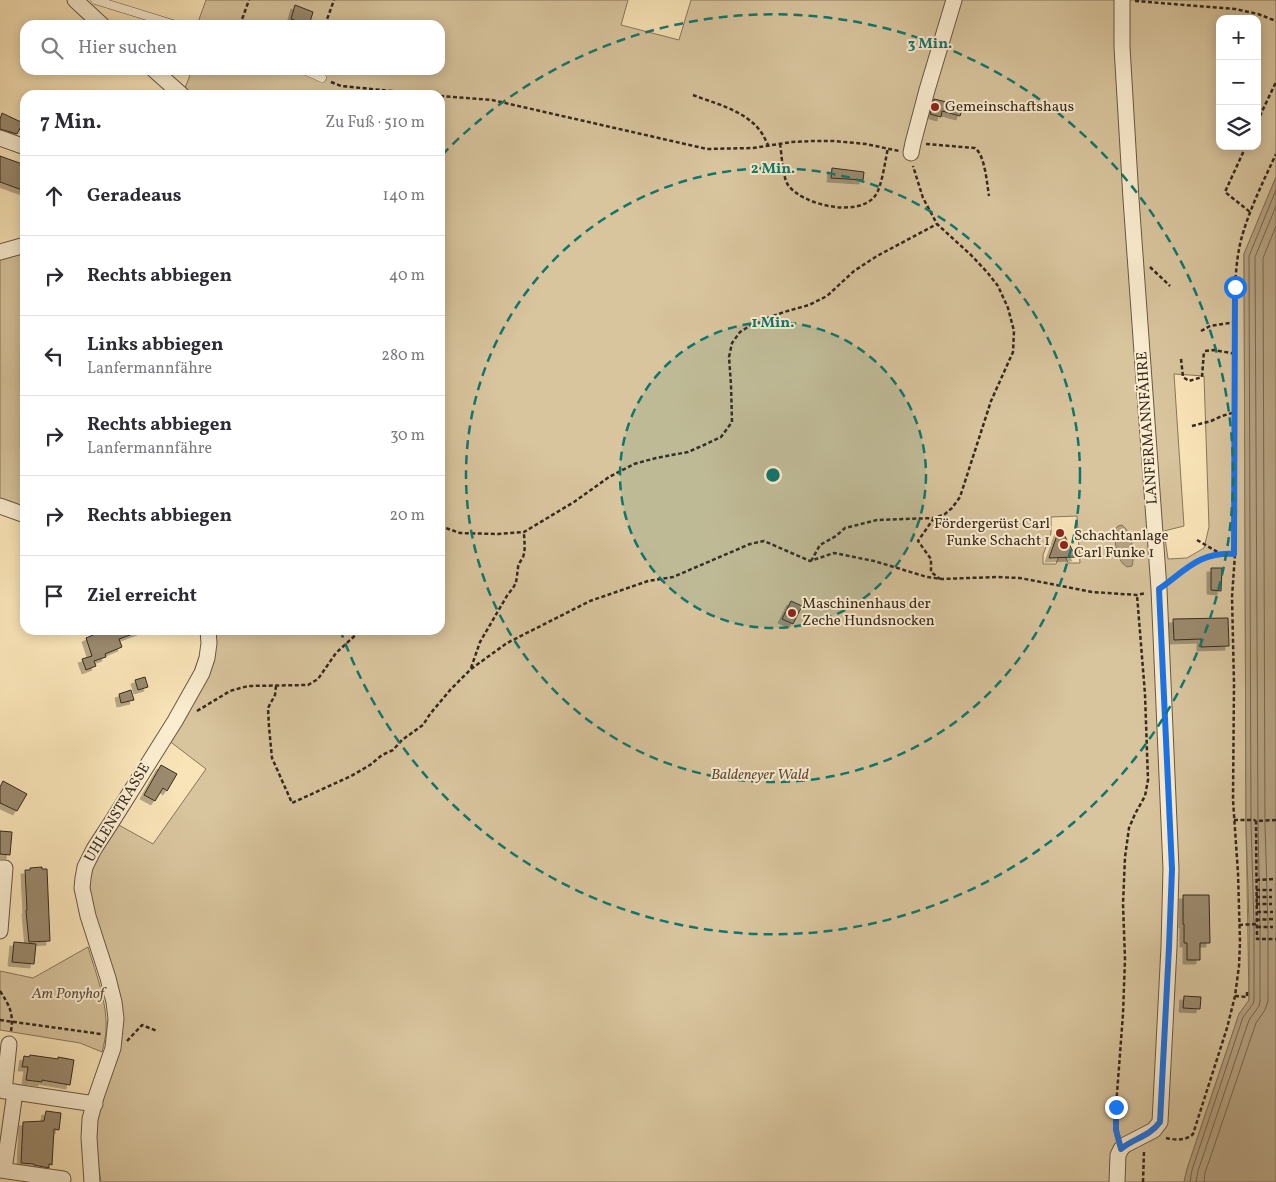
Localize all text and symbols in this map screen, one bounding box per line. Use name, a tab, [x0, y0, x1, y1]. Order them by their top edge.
map controls	[1216, 15, 1261, 150]
button: +	[1216, 15, 1261, 60]
search box	[20, 20, 445, 75]
icon: search	[38, 34, 66, 62]
text: 3 Min.	[908, 34, 952, 55]
text: Hier suchen	[78, 35, 177, 61]
button: −	[1216, 60, 1261, 105]
place label: Gemeinschaftshaus	[945, 97, 1074, 118]
marker: Gemeinschaftshaus	[929, 101, 941, 113]
button: layers	[1216, 105, 1261, 150]
text: 7 Min.	[40, 108, 102, 137]
text: Zu Fuß · 510 m	[325, 112, 425, 134]
text: 2 Min.	[751, 159, 795, 180]
icon: ahead	[40, 182, 68, 210]
text: Geradeaus	[87, 183, 182, 209]
text: 140 m	[383, 185, 425, 207]
icon: right	[40, 262, 68, 290]
text: Rechts abbiegen	[87, 263, 232, 289]
text: 40 m	[389, 265, 425, 287]
route start	[1224, 276, 1247, 299]
text: 1 Min.	[752, 313, 794, 334]
text: Links abbiegen	[87, 332, 224, 358]
icon: left	[40, 342, 68, 370]
text: 280 m	[381, 345, 425, 367]
street label: LANFERMANNFÄHRE	[1132, 351, 1164, 505]
text: Lanfermannfähre	[87, 358, 212, 380]
text: Rechts abbiegen	[87, 412, 232, 438]
icon: right	[40, 422, 68, 450]
text: 30 m	[390, 425, 425, 447]
text: Lanfermannfähre	[87, 438, 212, 460]
centre of rings	[764, 466, 782, 484]
icon: right	[40, 502, 68, 530]
text: Rechts abbiegen	[87, 503, 232, 529]
text: 20 m	[390, 505, 425, 527]
place label: Fördergerüst Carl Funke Schacht 1	[934, 514, 1050, 552]
place label: Schachtanlage Carl Funke 1	[1074, 526, 1169, 564]
marker: Fördergerüst Carl Funke Schacht 1	[1054, 527, 1066, 539]
marker: Schachtanlage Carl Funke 1	[1058, 539, 1070, 551]
icon: arrive	[40, 582, 68, 610]
text: Ziel erreicht	[87, 583, 197, 609]
place label: Maschinenhaus der Zeche Hundsnocken	[802, 594, 935, 632]
marker: Maschinenhaus der Zeche Hundsnocken	[786, 607, 798, 619]
street label: UHLENSTRASSE	[80, 759, 156, 867]
park label: Baldeneyer Wald	[711, 765, 809, 786]
park label: Am Ponyhof	[31, 984, 107, 1005]
route end	[1105, 1096, 1128, 1119]

